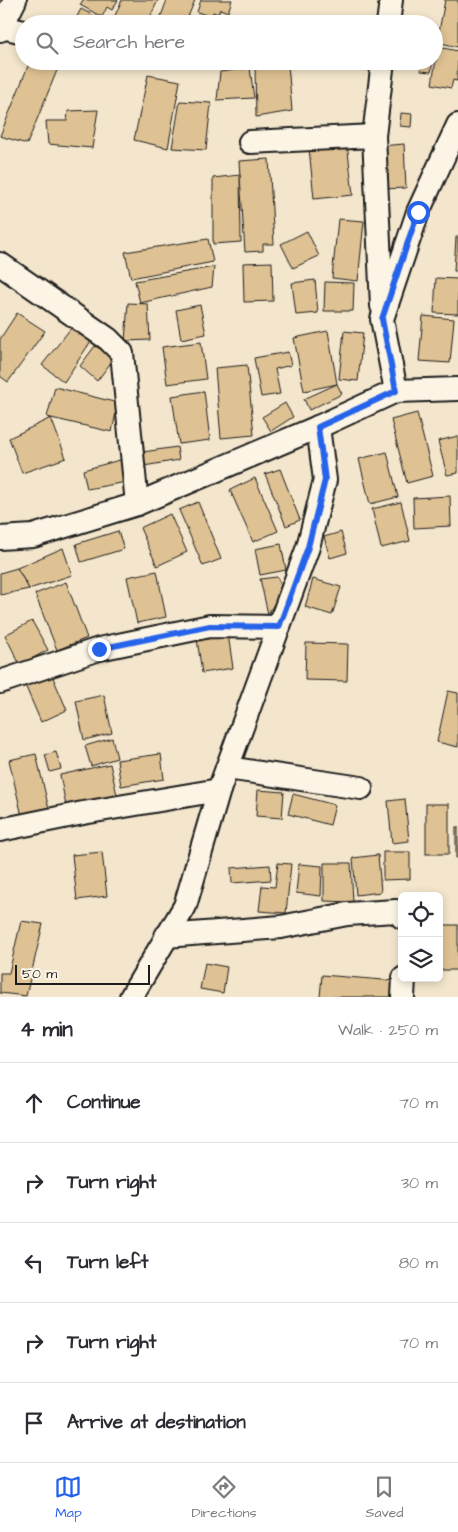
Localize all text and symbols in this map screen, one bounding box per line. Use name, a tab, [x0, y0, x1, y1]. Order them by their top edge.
search box	[15, 15, 443, 70]
icon: search	[33, 29, 61, 57]
text: Search here	[73, 29, 185, 56]
route start	[407, 201, 430, 224]
route end	[88, 638, 111, 661]
map controls	[398, 892, 443, 982]
button: locate	[398, 892, 443, 937]
button: layers	[398, 937, 443, 982]
scale bar	[15, 962, 150, 985]
text: 50 m	[22, 964, 57, 984]
text: 4 min	[20, 1015, 73, 1044]
text: Walk · 250 m	[338, 1019, 438, 1041]
icon: ahead	[20, 1089, 48, 1117]
text: Continue	[67, 1089, 141, 1116]
text: 70 m	[399, 1092, 438, 1114]
icon: right	[20, 1169, 48, 1197]
text: Turn right	[67, 1169, 156, 1196]
text: 30 m	[401, 1172, 438, 1194]
icon: left	[20, 1249, 48, 1277]
text: Turn left	[67, 1249, 148, 1276]
text: 80 m	[399, 1252, 438, 1274]
icon: right	[20, 1329, 48, 1357]
text: Turn right	[67, 1329, 156, 1356]
text: 70 m	[399, 1332, 438, 1354]
icon: arrive	[20, 1409, 48, 1437]
text: Arrive at destination	[67, 1409, 246, 1436]
tab: Map	[54, 1473, 82, 1523]
tab: Directions	[191, 1473, 256, 1523]
tab: Saved	[365, 1473, 404, 1523]

